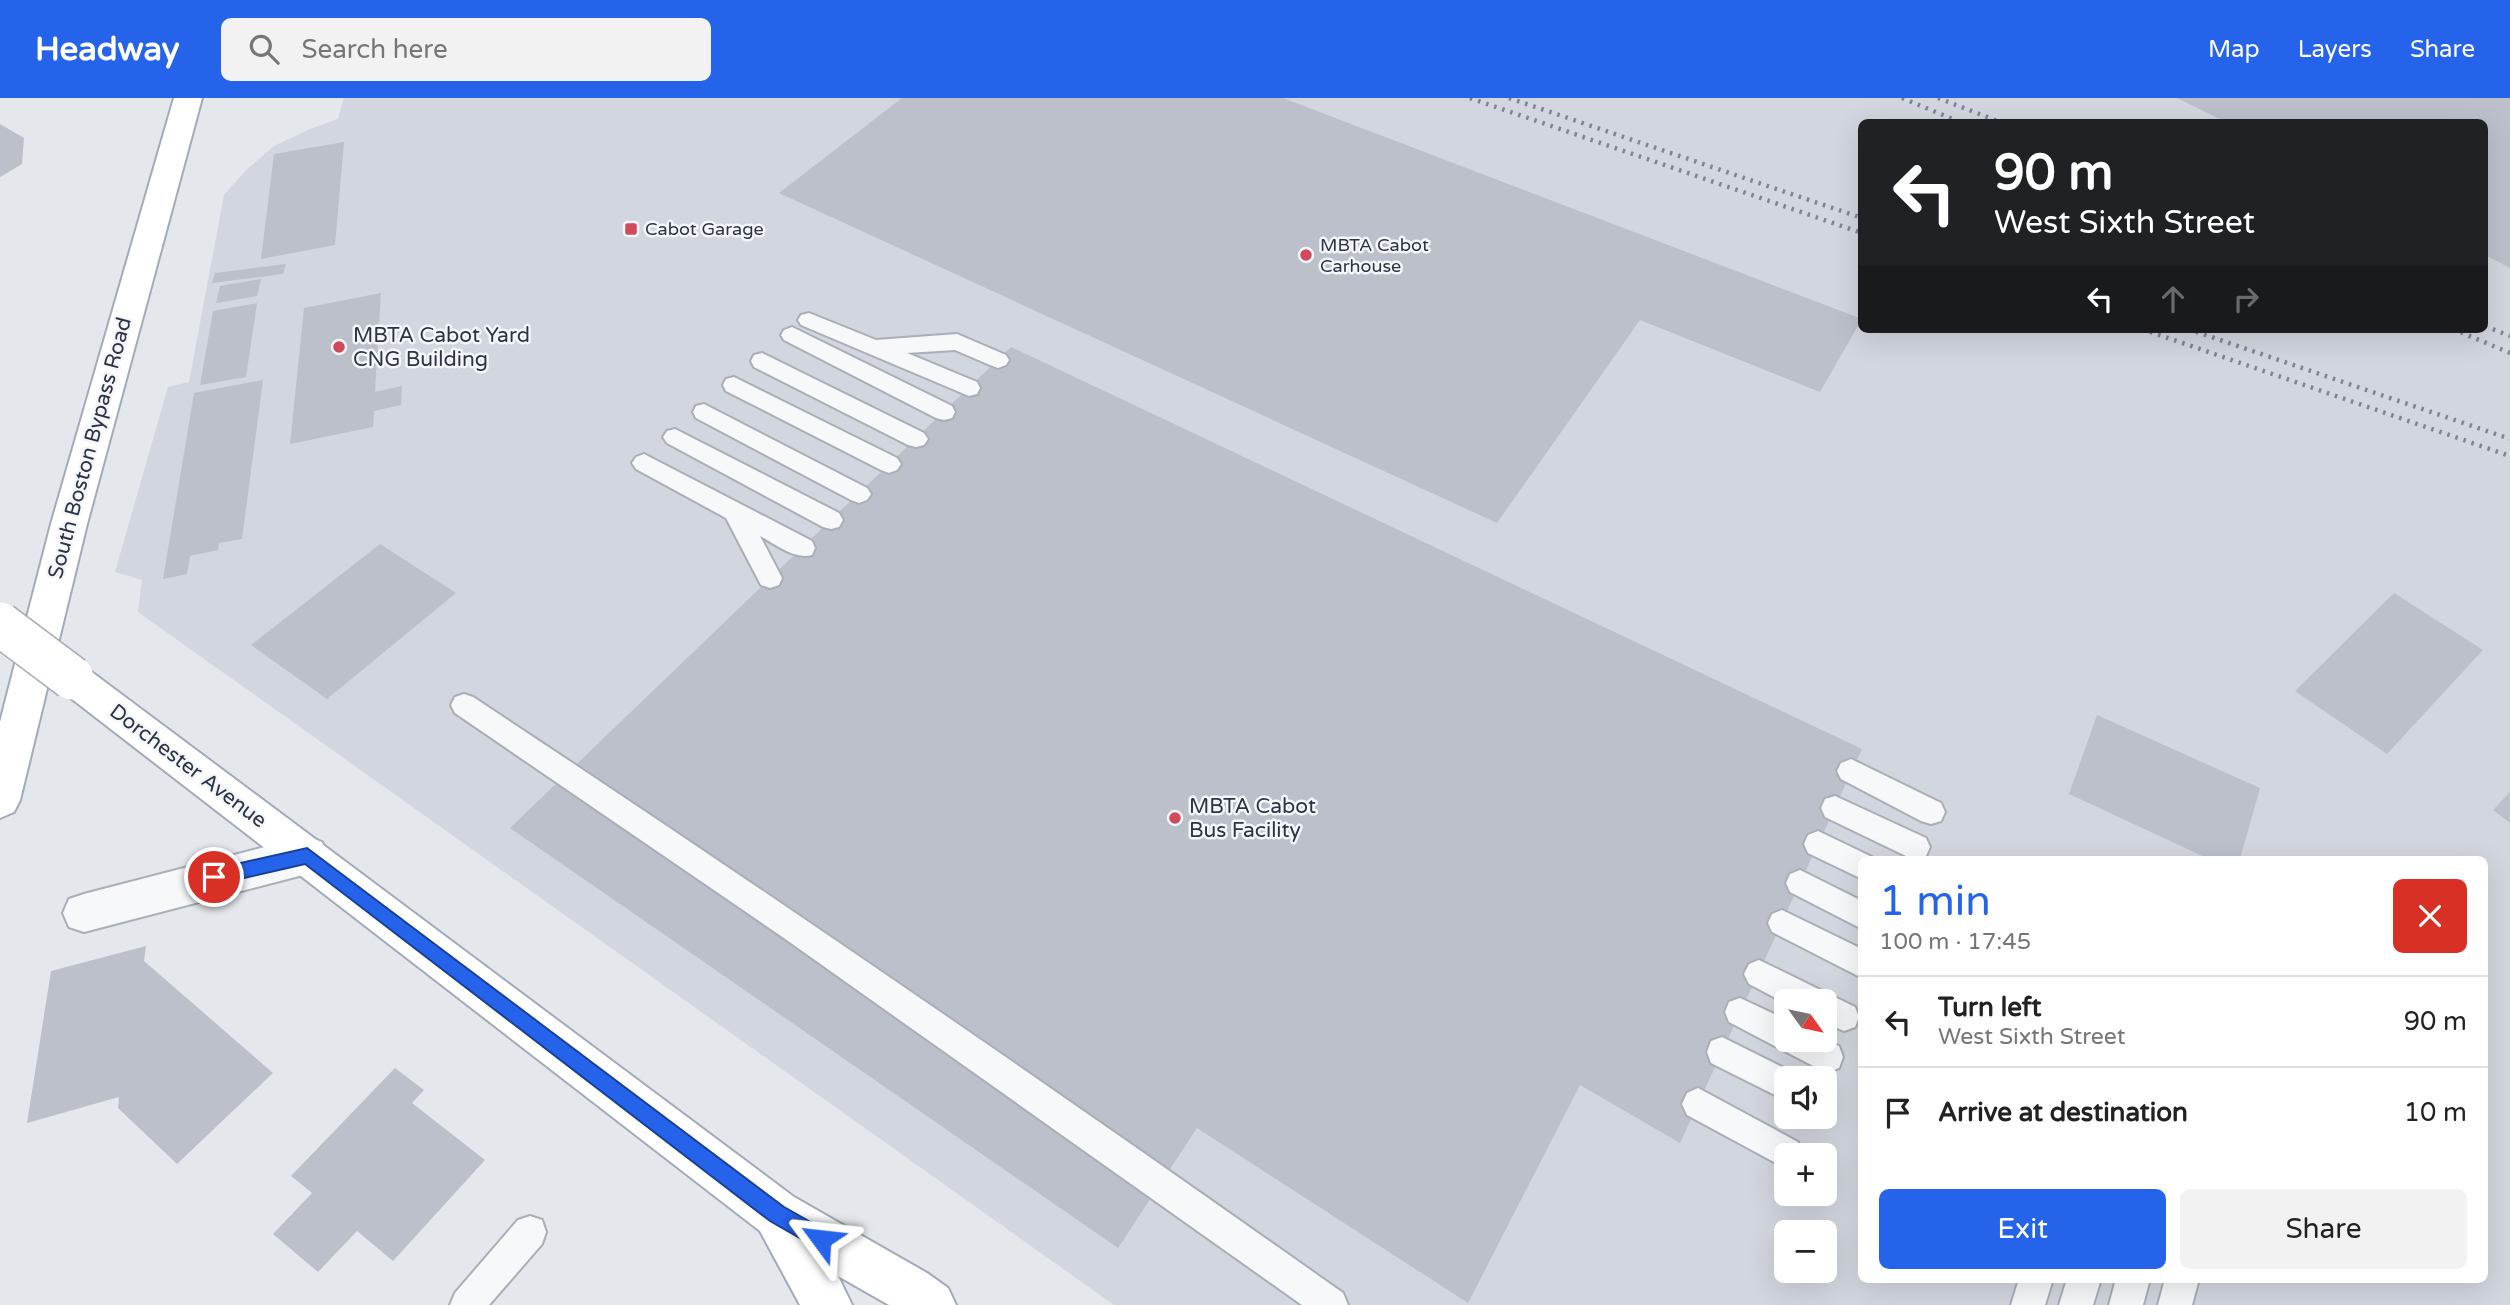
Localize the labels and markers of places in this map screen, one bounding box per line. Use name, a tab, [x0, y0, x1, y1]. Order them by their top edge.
place label: Cabot Garage	[645, 218, 764, 240]
marker: Cabot Garage	[623, 221, 639, 237]
place label: MBTA Cabot Carhouse	[1320, 234, 1429, 277]
marker: MBTA Cabot Carhouse	[1298, 247, 1314, 263]
place label: MBTA Cabot Yard CNG Building	[353, 323, 530, 372]
marker: MBTA Cabot Yard CNG Building	[331, 339, 347, 355]
place label: MBTA Cabot Bus Facility	[1189, 794, 1316, 843]
marker: MBTA Cabot Bus Facility	[1167, 810, 1183, 826]
pin	[184, 847, 244, 907]

